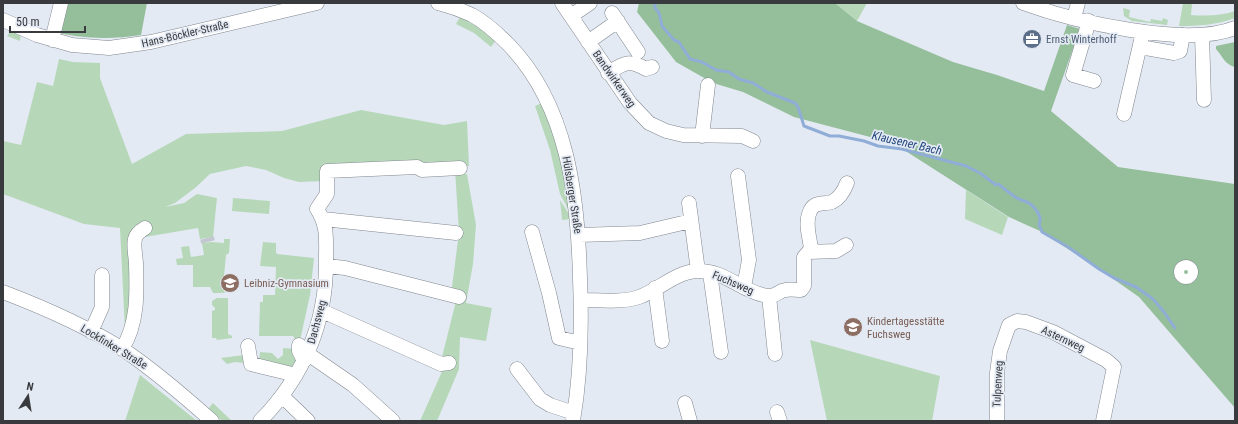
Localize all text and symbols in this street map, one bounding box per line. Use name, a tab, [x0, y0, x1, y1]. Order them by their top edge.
scale bar	[10, 8, 85, 34]
text: 50 m	[16, 15, 40, 29]
street label: Hans-Böckler-Straße	[140, 18, 230, 50]
office icon: Ernst Winterhoff	[1021, 28, 1043, 50]
place label: Ernst Winterhoff	[1046, 33, 1117, 46]
street label: Bandwirkerweg	[590, 48, 638, 110]
water label: Klausener Bach	[871, 128, 944, 158]
street label: Hülsberger Straße	[559, 155, 585, 235]
street label: Fuchsweg	[710, 268, 756, 298]
school or university icon: Leibniz-Gymnasium	[219, 272, 241, 294]
place label: Leibniz-Gymnasium	[244, 277, 329, 290]
street label: Dachsweg	[305, 299, 329, 345]
place label: Kindertagesstätte Fuchsweg	[867, 315, 944, 341]
school or university icon: Kindertagesstätte Fuchsweg	[842, 316, 864, 338]
street label: Lockfinker Straße	[78, 322, 150, 372]
street label: Asternweg	[1039, 323, 1087, 355]
street label: Tulpenweg	[990, 360, 1006, 408]
north arrow	[8, 376, 48, 416]
text: N	[25, 380, 35, 394]

